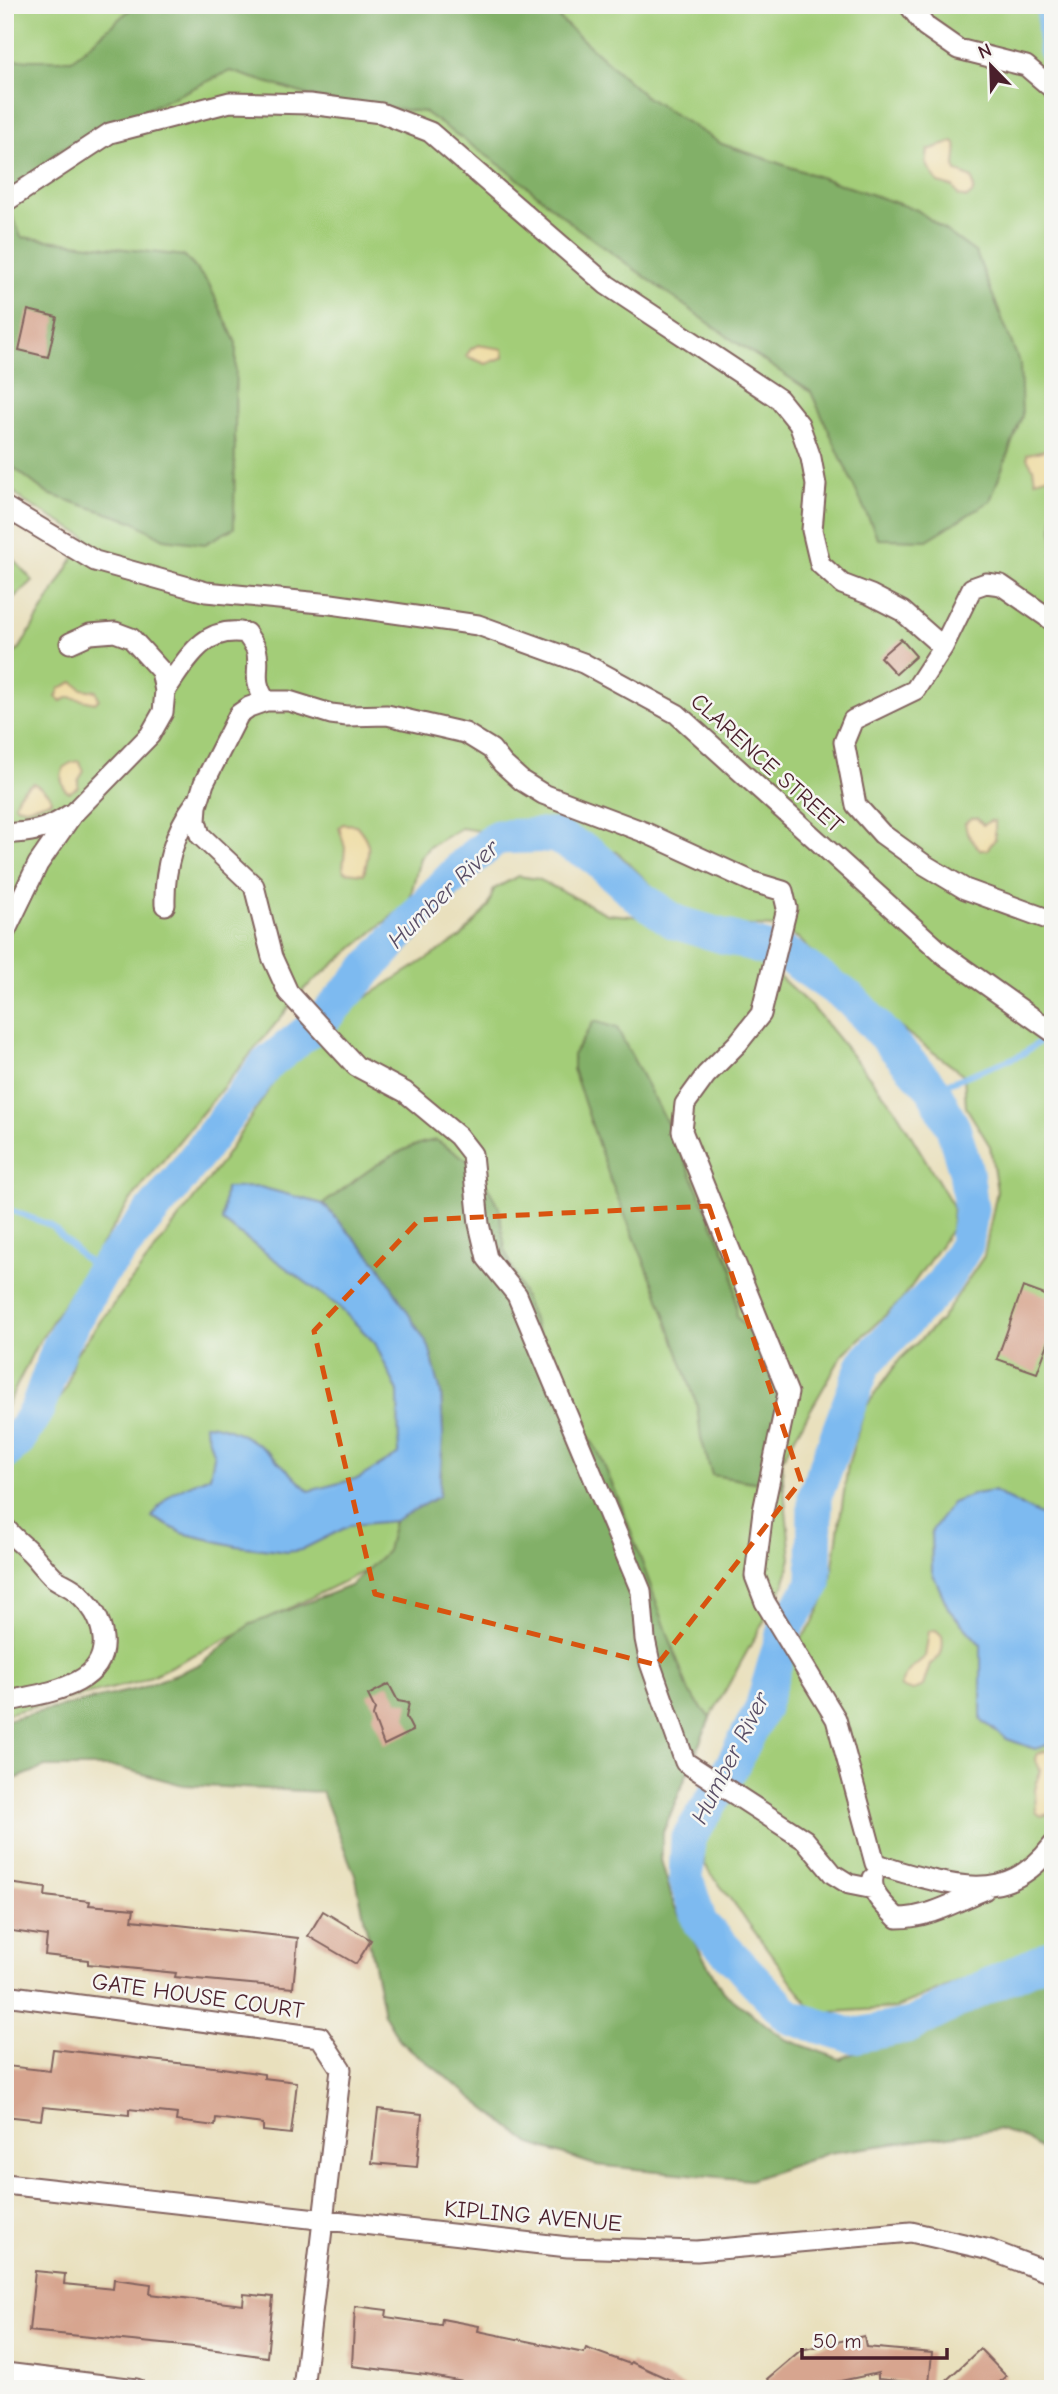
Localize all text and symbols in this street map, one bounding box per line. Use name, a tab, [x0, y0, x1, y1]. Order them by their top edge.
north arrow	[956, 32, 1026, 102]
text: N	[975, 39, 995, 64]
street label: CLARENCE STREET	[685, 688, 849, 838]
water label: Humber River	[382, 833, 505, 954]
water label: Humber River	[685, 1686, 776, 1828]
street label: GATE HOUSE COURT	[90, 1968, 306, 2024]
street label: KIPLING AVENUE	[443, 2195, 623, 2237]
scale bar	[802, 2317, 948, 2361]
text: 50 m	[813, 2329, 862, 2353]

